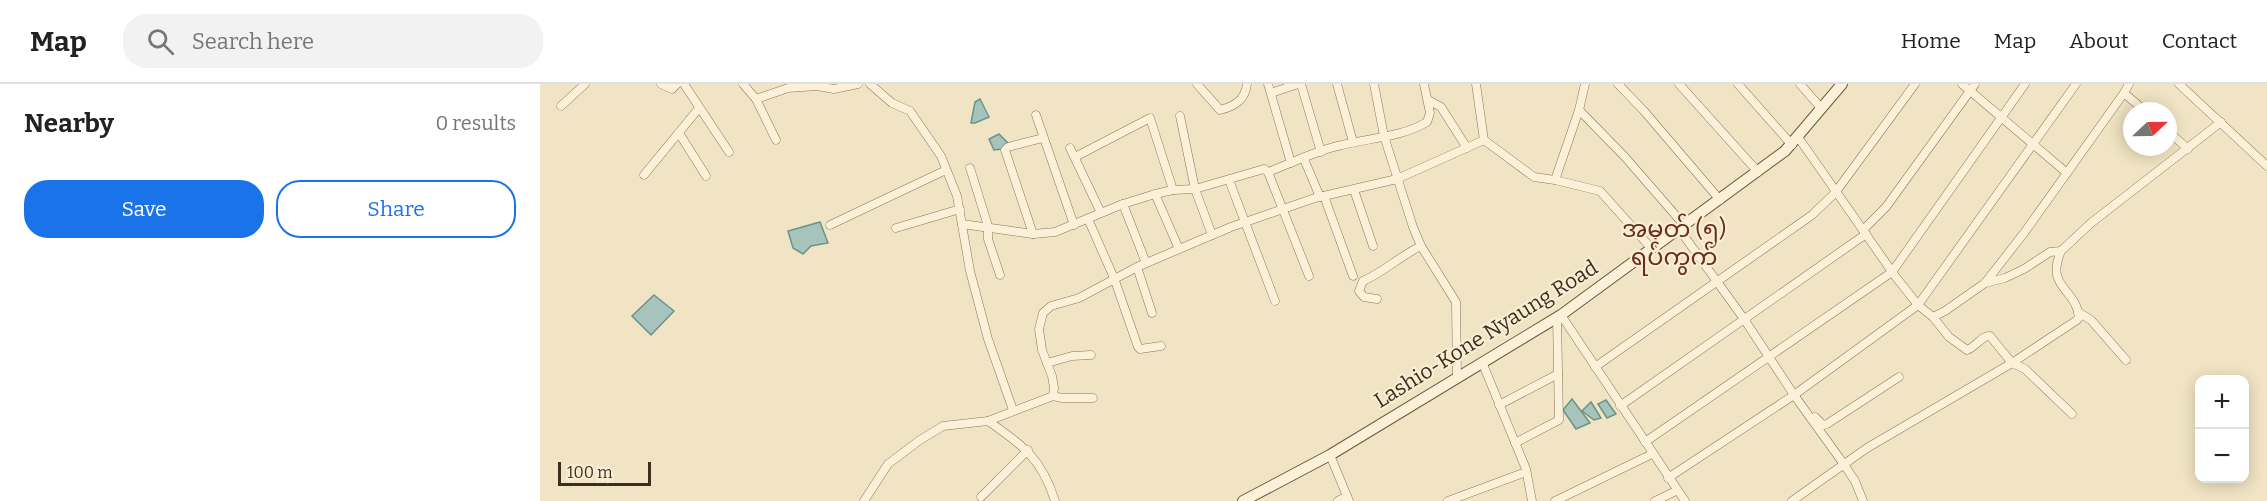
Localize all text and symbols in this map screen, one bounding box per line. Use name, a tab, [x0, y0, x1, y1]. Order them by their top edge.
search box	[123, 14, 543, 68]
text: Map	[30, 25, 87, 58]
icon: search	[144, 25, 177, 58]
text: Search here	[192, 28, 314, 55]
text: Home	[1901, 28, 1961, 54]
text: Map	[1994, 28, 2036, 54]
text: About	[2069, 28, 2129, 54]
text: Contact	[2162, 28, 2237, 54]
north arrow	[2123, 102, 2177, 156]
text: Nearby	[24, 108, 114, 139]
text: 0 results	[436, 111, 516, 135]
button: Save	[24, 180, 264, 238]
button: Share	[276, 180, 516, 238]
district label: အမှတ် (၅) ရပ်ကွက်	[1622, 213, 1726, 276]
street label: Lashio-Kone Nyaung Road	[1369, 254, 1603, 414]
map controls	[2195, 375, 2249, 483]
button: +	[2195, 375, 2249, 429]
button: −	[2195, 429, 2249, 483]
scale bar	[558, 459, 651, 486]
text: 100 m	[567, 463, 612, 482]

